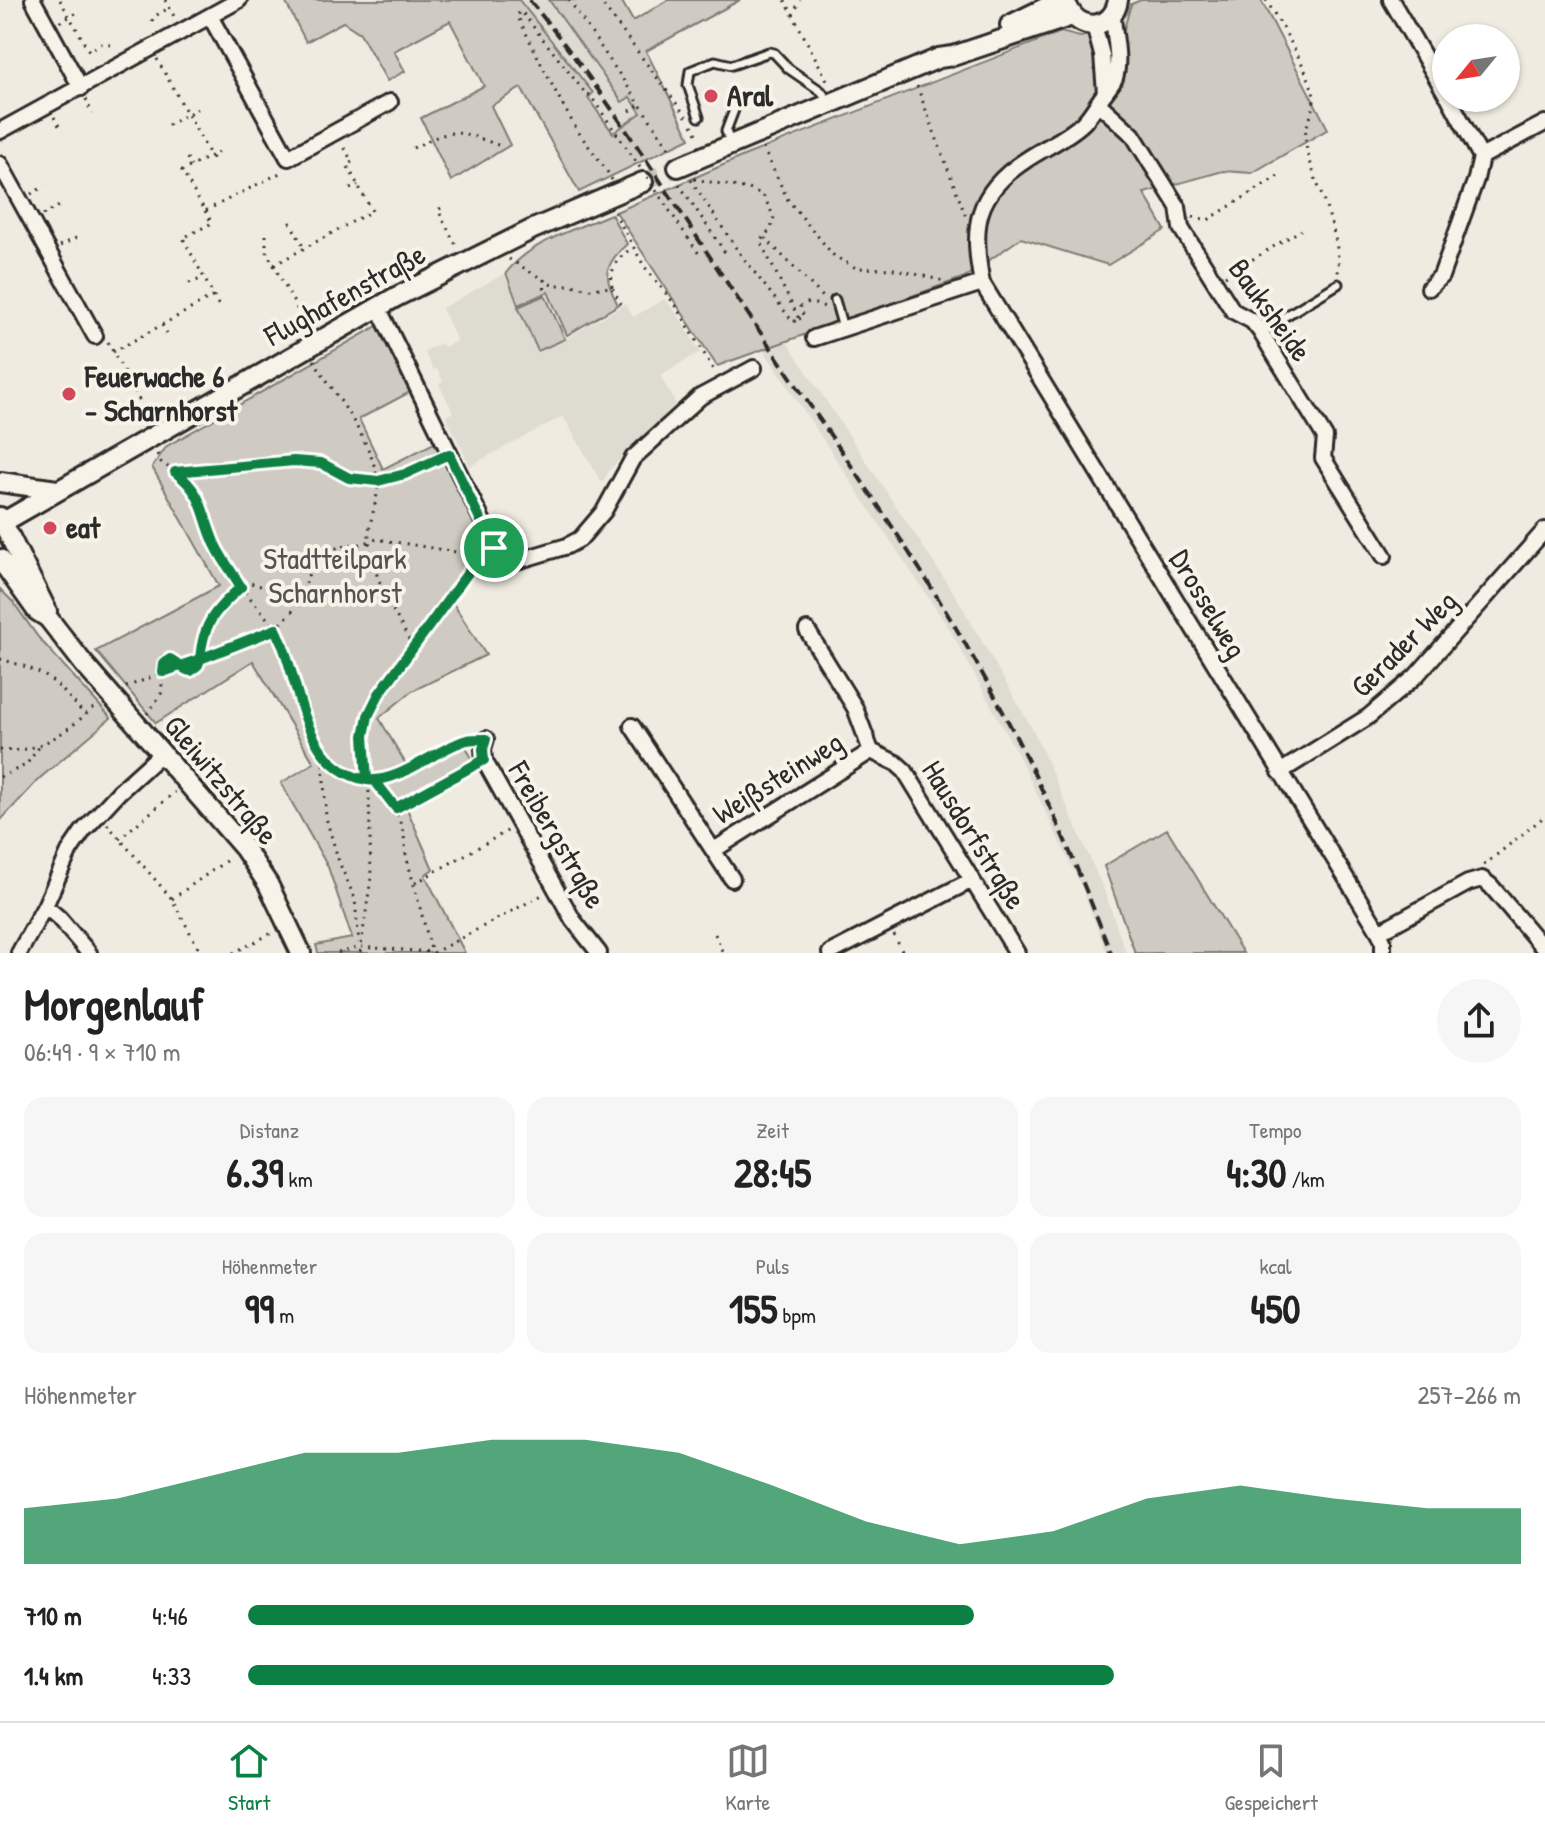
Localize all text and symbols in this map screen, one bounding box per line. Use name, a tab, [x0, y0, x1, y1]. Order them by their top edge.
north arrow	[1432, 24, 1520, 112]
map controls	[1432, 24, 1520, 112]
place label: Aral	[727, 75, 774, 115]
marker: Aral	[702, 87, 720, 105]
street label: Flughafenstraße	[256, 233, 432, 355]
street label: Bauksheide	[1220, 250, 1322, 369]
place label: Feuerwache 6 - Scharnhorst	[84, 356, 239, 430]
marker: Feuerwache 6 - Scharnhorst	[60, 385, 78, 403]
place label: eat	[66, 507, 102, 547]
pin	[460, 514, 528, 582]
marker: eat	[41, 519, 59, 537]
icon: arrive	[472, 526, 516, 570]
park label: Stadtteilpark Scharnhorst	[263, 538, 407, 612]
street label: Drosselweg	[1161, 542, 1257, 665]
street label: Gerader Weg	[1341, 581, 1465, 705]
street label: Gleiwitzstraße	[156, 706, 288, 853]
street label: Weißsteinweg	[705, 721, 850, 833]
street label: Hausdorfstraße	[913, 752, 1036, 917]
street label: Freibergstraße	[499, 753, 616, 915]
text: Morgenlauf	[24, 974, 204, 1034]
button: share	[1437, 979, 1521, 1063]
text: 06:49 · 9 × 710 m	[24, 1034, 180, 1069]
text: Distanz	[240, 1115, 299, 1145]
text: Zeit	[756, 1115, 789, 1145]
text: Tempo	[1249, 1115, 1302, 1145]
text: 6.39	[226, 1145, 283, 1199]
text: 28:45	[734, 1145, 811, 1199]
text: 4:30	[1226, 1145, 1286, 1199]
text: km	[283, 1164, 313, 1194]
text: /km	[1286, 1164, 1325, 1194]
text: Höhenmeter	[222, 1251, 317, 1281]
text: Puls	[756, 1251, 789, 1281]
text: kcal	[1259, 1251, 1292, 1281]
text: 99	[245, 1281, 274, 1335]
text: 155	[729, 1281, 777, 1335]
text: 450	[1251, 1281, 1300, 1335]
text: m	[274, 1300, 294, 1330]
text: bpm	[777, 1300, 816, 1330]
text: Höhenmeter	[24, 1377, 137, 1412]
text: 257–266 m	[1417, 1377, 1521, 1412]
text: 710 m	[24, 1598, 82, 1633]
text: 4:46	[152, 1598, 188, 1633]
text: 1.4 km	[24, 1658, 83, 1693]
text: 4:33	[152, 1658, 191, 1693]
tab: Start	[227, 1739, 271, 1817]
tab: Karte	[725, 1739, 770, 1817]
tab: Gespeichert	[1224, 1739, 1318, 1817]

